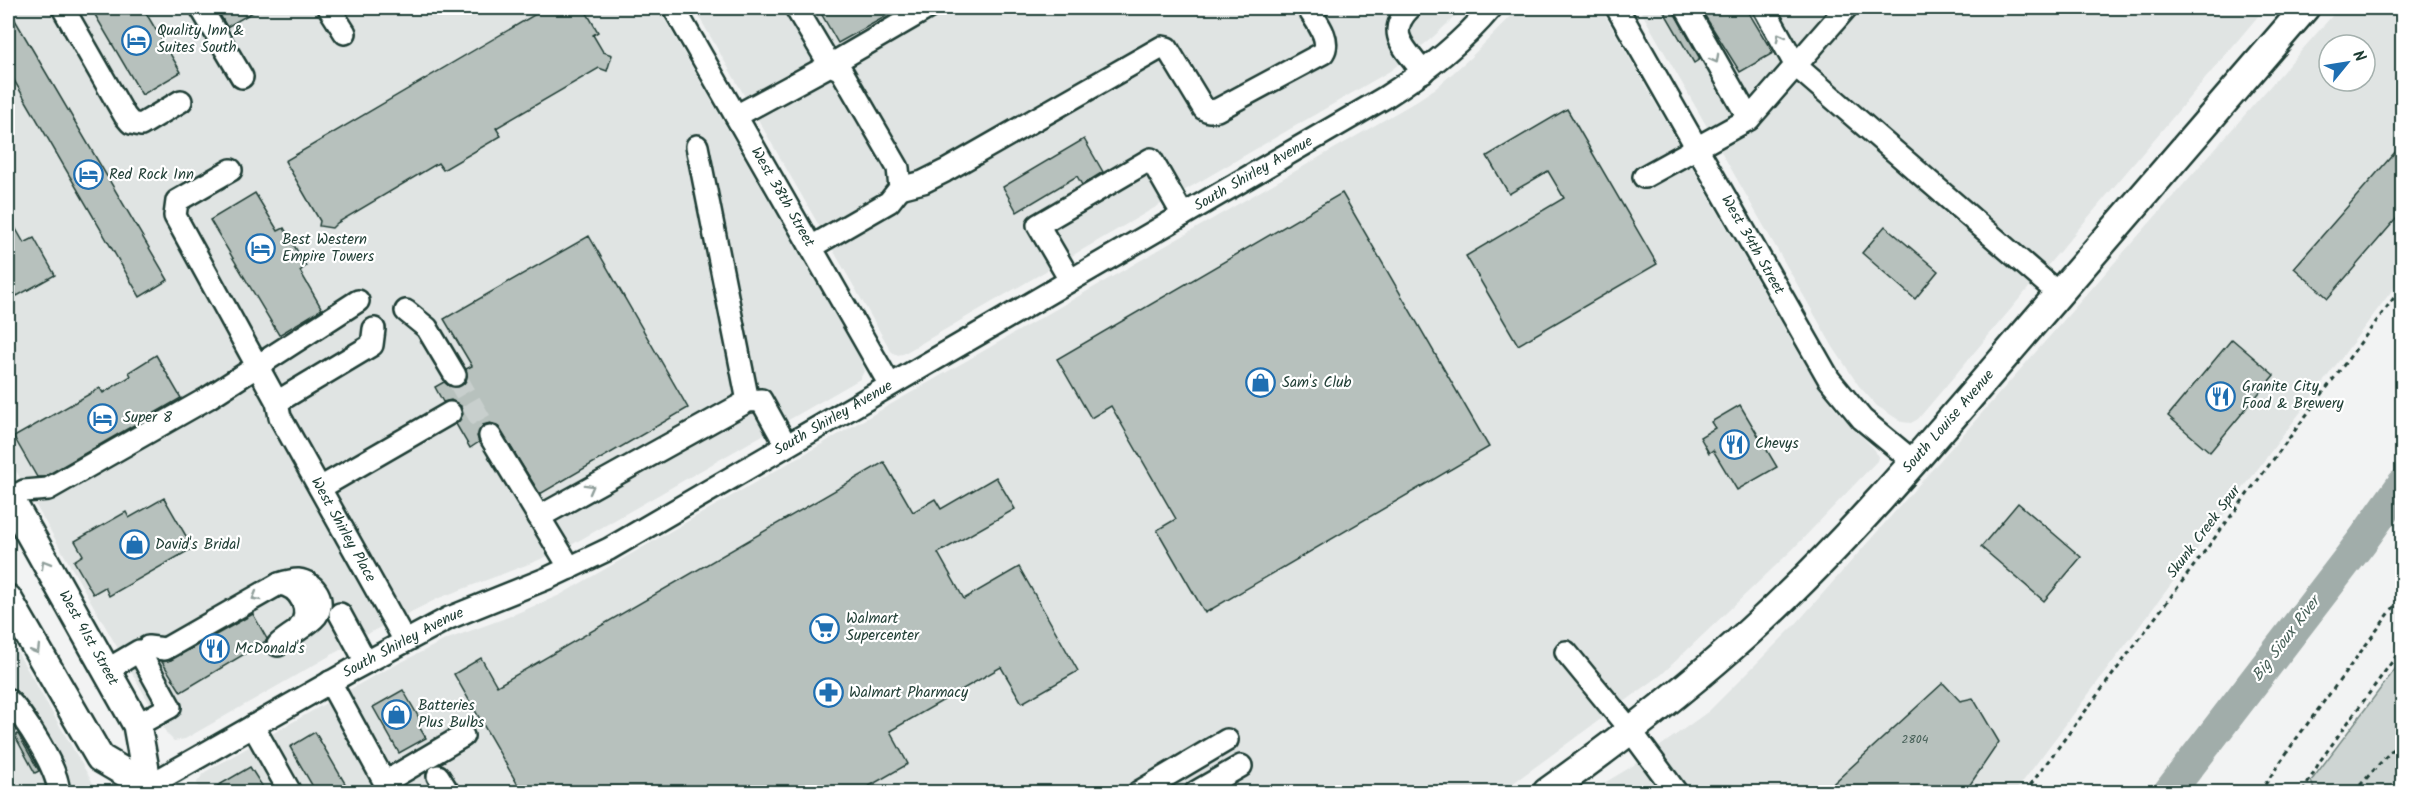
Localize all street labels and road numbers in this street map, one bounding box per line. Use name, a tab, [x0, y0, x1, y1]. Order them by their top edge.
street label: South Shirley Avenue	[1190, 130, 1318, 218]
street label: West 38th Street	[744, 142, 821, 252]
street label: West 34th Street	[1714, 191, 1791, 300]
street label: South Louise Avenue	[1897, 364, 2001, 479]
street label: South Shirley Avenue	[769, 374, 898, 462]
street label: West Shirley Place	[304, 473, 382, 587]
street label: Skunk Creek Spur	[2161, 480, 2248, 584]
street label: West 41st Street	[52, 586, 125, 690]
street label: South Shirley Avenue	[338, 601, 468, 685]

